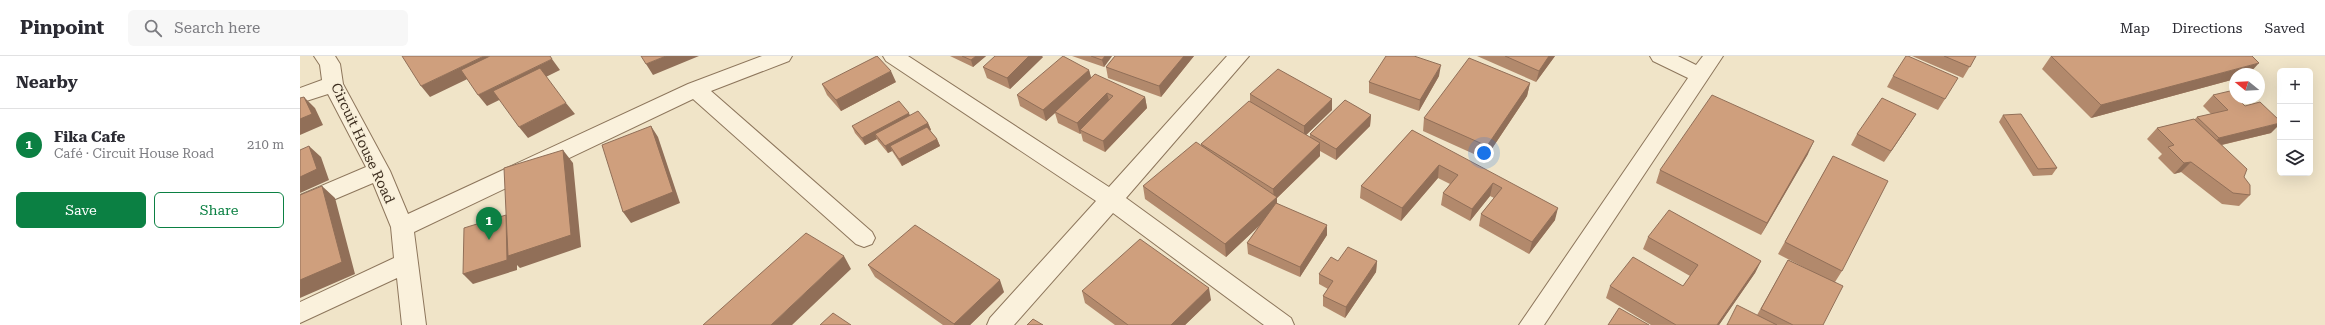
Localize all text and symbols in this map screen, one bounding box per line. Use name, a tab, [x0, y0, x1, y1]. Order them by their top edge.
search box	[128, 10, 408, 46]
text: Pinpoint	[20, 16, 104, 39]
icon: search	[142, 17, 164, 39]
text: Search here	[174, 19, 260, 37]
text: Map	[2120, 20, 2150, 36]
text: Directions	[2172, 20, 2242, 36]
text: Saved	[2264, 20, 2305, 36]
north arrow	[2229, 68, 2265, 104]
map controls	[2277, 68, 2313, 176]
button: +	[2277, 68, 2313, 104]
text: Nearby	[16, 72, 78, 92]
street label: Circuit House Road	[328, 80, 398, 206]
button: −	[2277, 104, 2313, 140]
text: Fika Cafe	[54, 128, 125, 146]
text: 1	[25, 137, 33, 152]
text: 210 m	[247, 137, 284, 152]
button: layers	[2277, 140, 2313, 176]
your location	[1474, 143, 1494, 163]
text: Café · Circuit House Road	[54, 146, 214, 161]
button: Save	[16, 192, 146, 228]
button: Share	[154, 192, 284, 228]
pin: 1	[476, 207, 502, 240]

